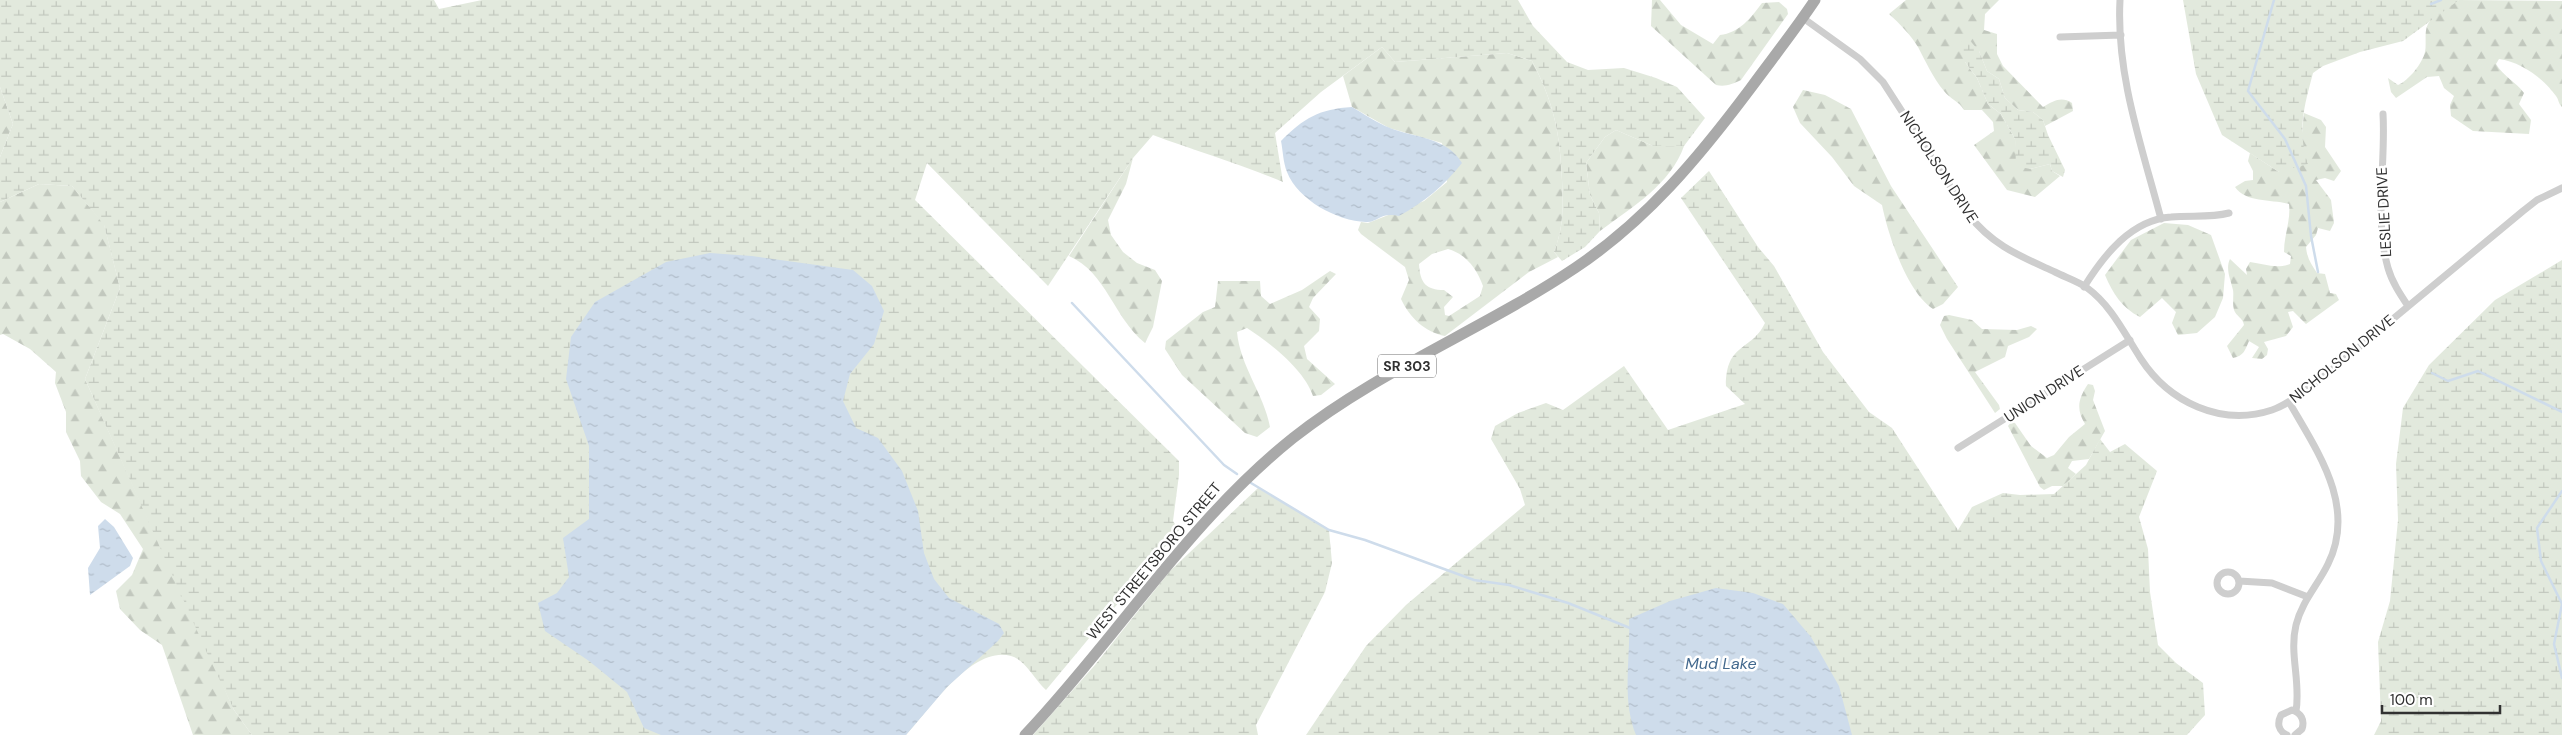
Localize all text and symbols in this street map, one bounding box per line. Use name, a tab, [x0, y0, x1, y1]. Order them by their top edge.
street label: NICHOLSON DRIVE	[1895, 107, 1983, 227]
street label: LESLIE DRIVE	[2372, 166, 2396, 258]
street label: NICHOLSON DRIVE	[2285, 310, 2399, 408]
road number: SR 303	[1378, 354, 1436, 378]
street label: UNION DRIVE	[2000, 361, 2088, 427]
street label: WEST STREETSBORO STREET	[1082, 478, 1226, 644]
water label: Mud Lake	[1685, 653, 1757, 674]
scale bar	[2382, 682, 2500, 714]
text: 100 m	[2390, 690, 2433, 710]

